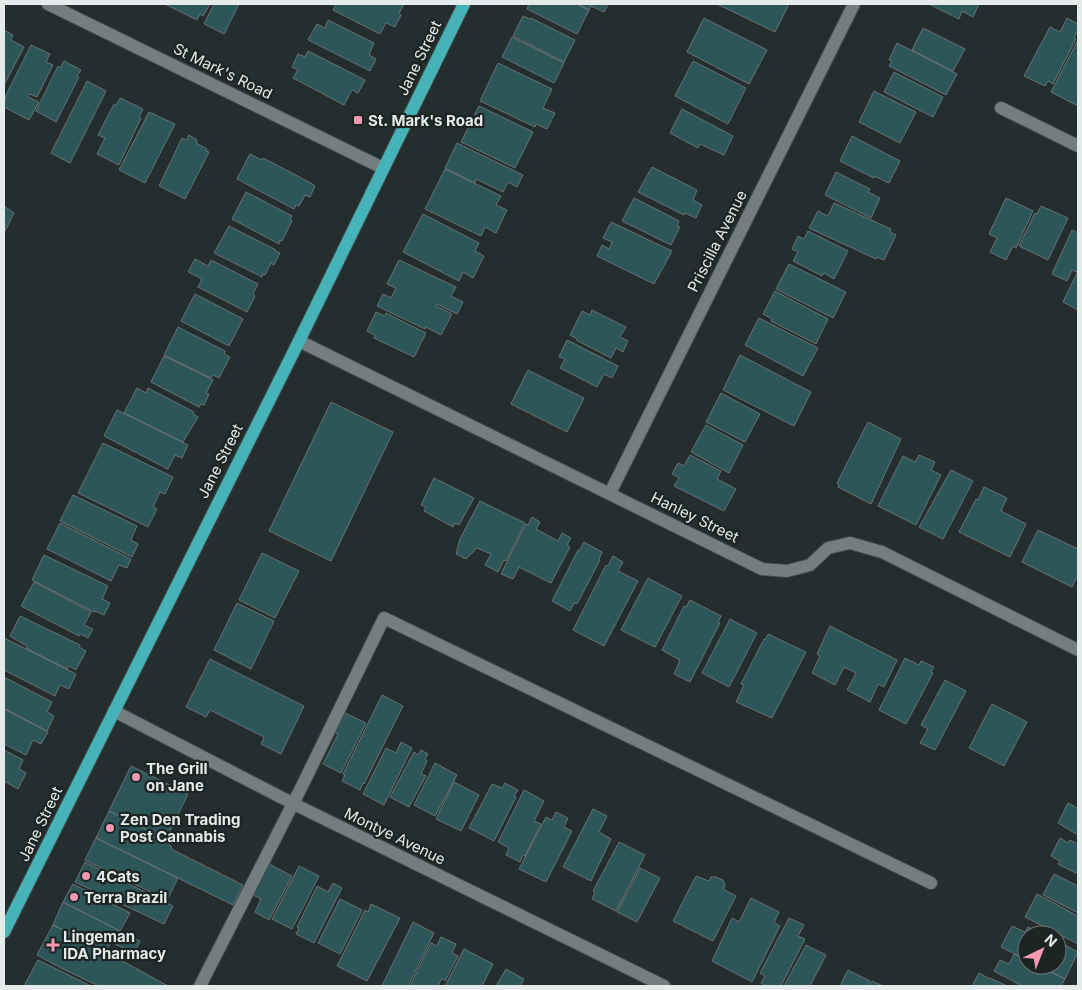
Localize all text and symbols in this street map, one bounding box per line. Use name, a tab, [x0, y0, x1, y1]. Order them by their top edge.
street label: Jane Street	[393, 17, 445, 99]
street label: St Mark's Road	[170, 39, 276, 103]
place label: St. Mark's Road	[368, 111, 483, 130]
marker: St. Mark's Road	[352, 114, 364, 126]
street label: Priscilla Avenue	[683, 187, 751, 295]
street label: Jane Street	[193, 420, 247, 501]
street label: Hanley Street	[648, 488, 742, 547]
place label: The Grill on Jane	[146, 759, 208, 795]
marker: The Grill on Jane	[130, 771, 142, 783]
street label: Jane Street	[14, 783, 66, 865]
street label: Montye Avenue	[341, 803, 449, 869]
place label: Zen Den Trading Post Cannabis	[120, 810, 241, 846]
marker: Zen Den Trading Post Cannabis	[104, 822, 116, 834]
place label: 4Cats	[96, 867, 140, 886]
marker: 4Cats	[80, 870, 92, 882]
place label: Terra Brazil	[84, 888, 167, 907]
marker: Terra Brazil	[68, 891, 80, 903]
north arrow	[1017, 925, 1067, 975]
place label: Lingeman IDA Pharmacy	[63, 927, 166, 963]
text: N	[1042, 930, 1061, 950]
marker: Lingeman IDA Pharmacy	[47, 939, 59, 951]

